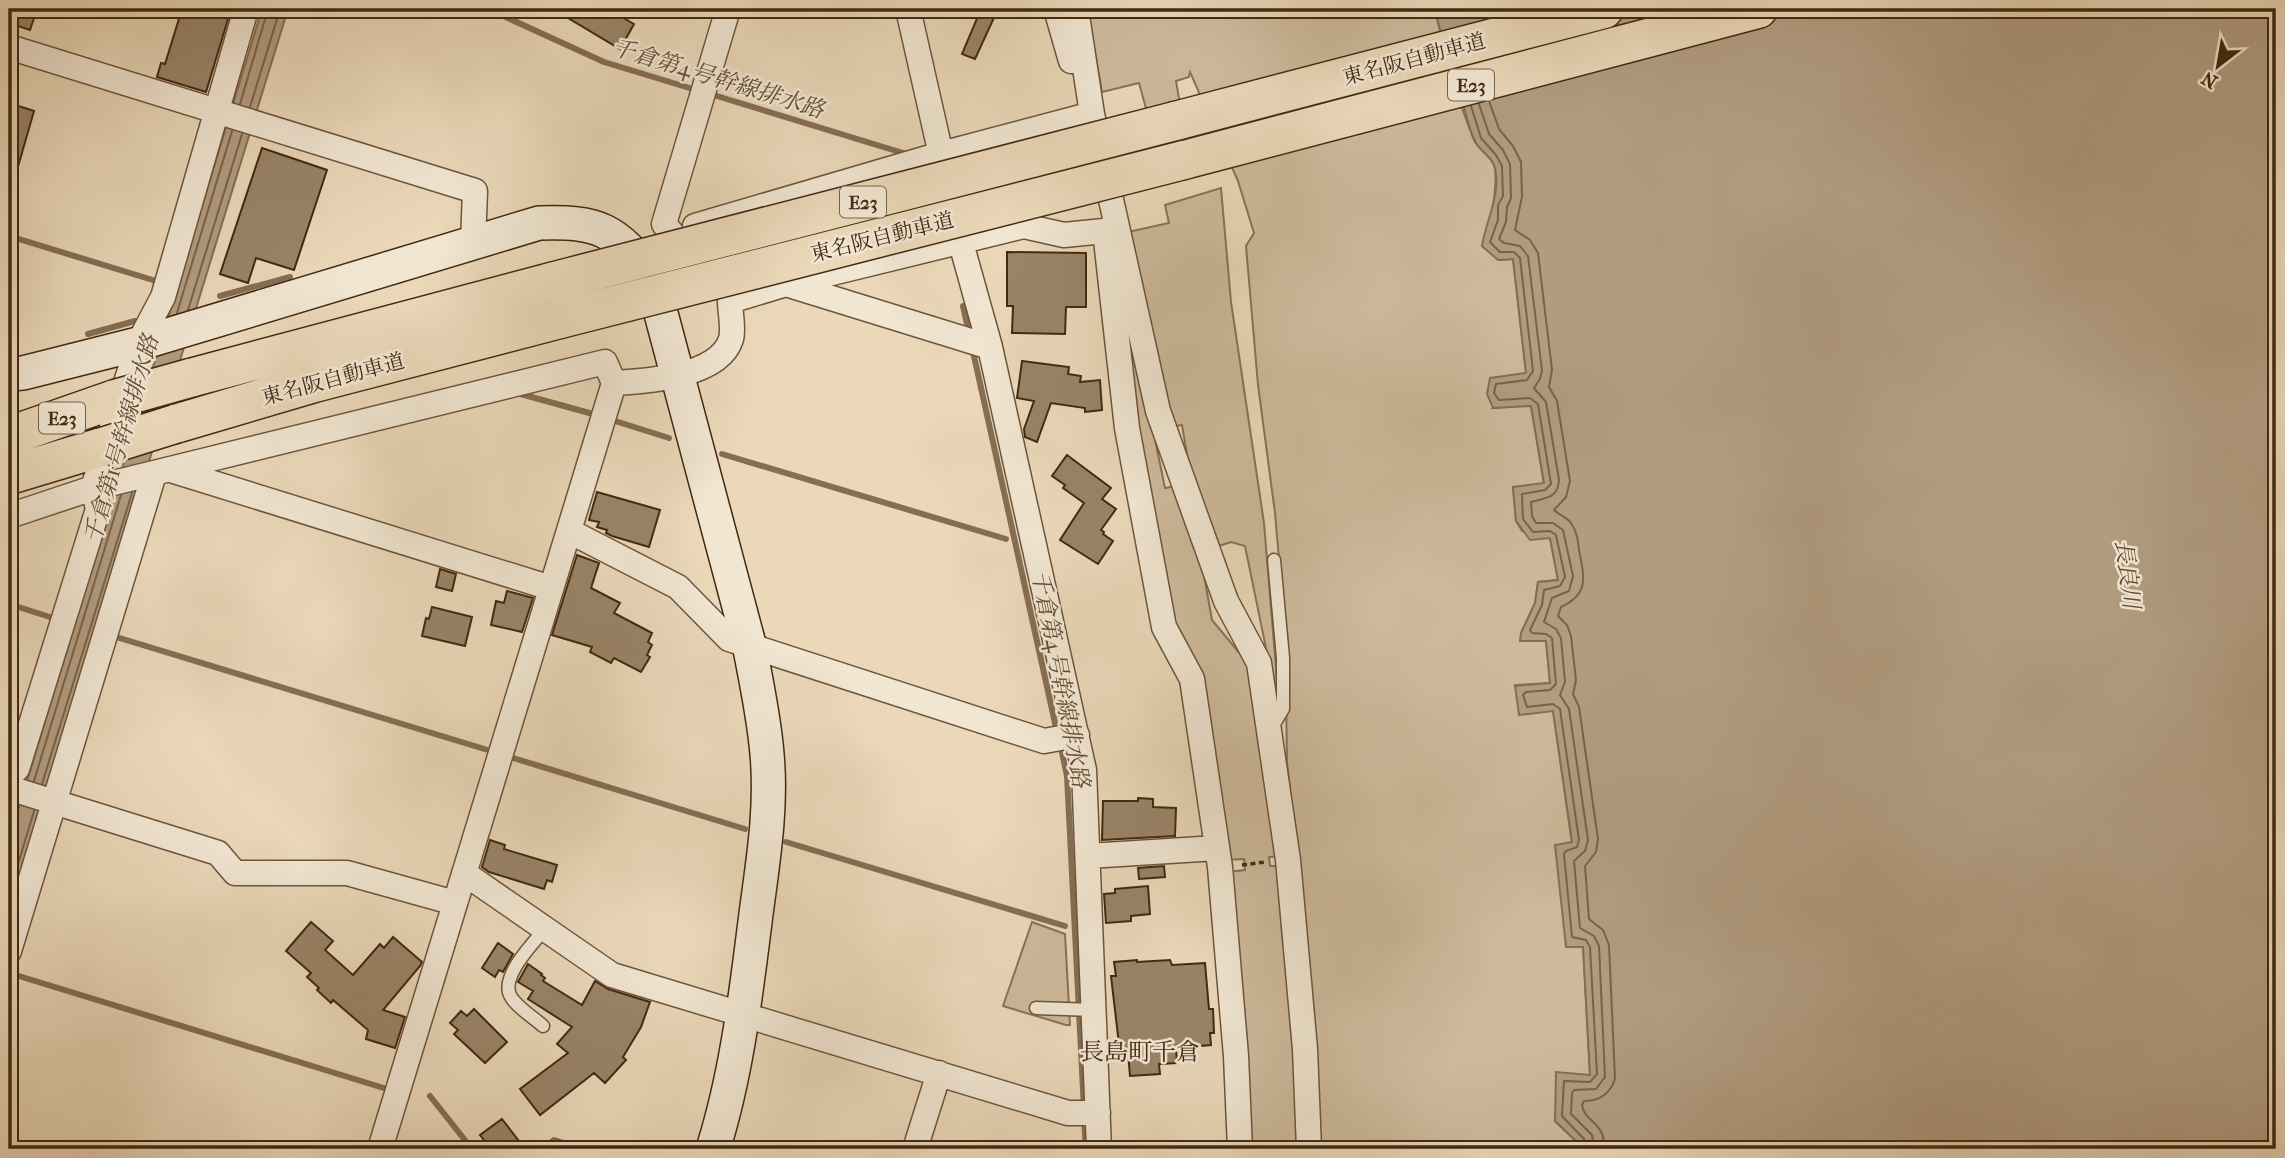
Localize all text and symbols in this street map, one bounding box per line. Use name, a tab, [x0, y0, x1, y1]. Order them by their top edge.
street label: 東名阪自動車道	[1340, 28, 1488, 90]
north arrow	[2184, 32, 2254, 102]
water label: 千倉第4号幹線排水路	[608, 33, 829, 124]
text: N	[2197, 66, 2222, 93]
road number: E23	[1448, 69, 1494, 100]
road number: E23	[840, 186, 886, 218]
street label: 東名阪自動車道	[808, 208, 956, 266]
water label: 千倉第1号幹線排水路	[79, 330, 165, 546]
street label: 東名阪自動車道	[259, 348, 407, 410]
road number: E23	[39, 402, 85, 434]
water label: 長良川	[2110, 538, 2145, 613]
water label: 千倉第4号幹線排水路	[1026, 568, 1095, 792]
district label: 長島町千倉	[1080, 1038, 1200, 1066]

